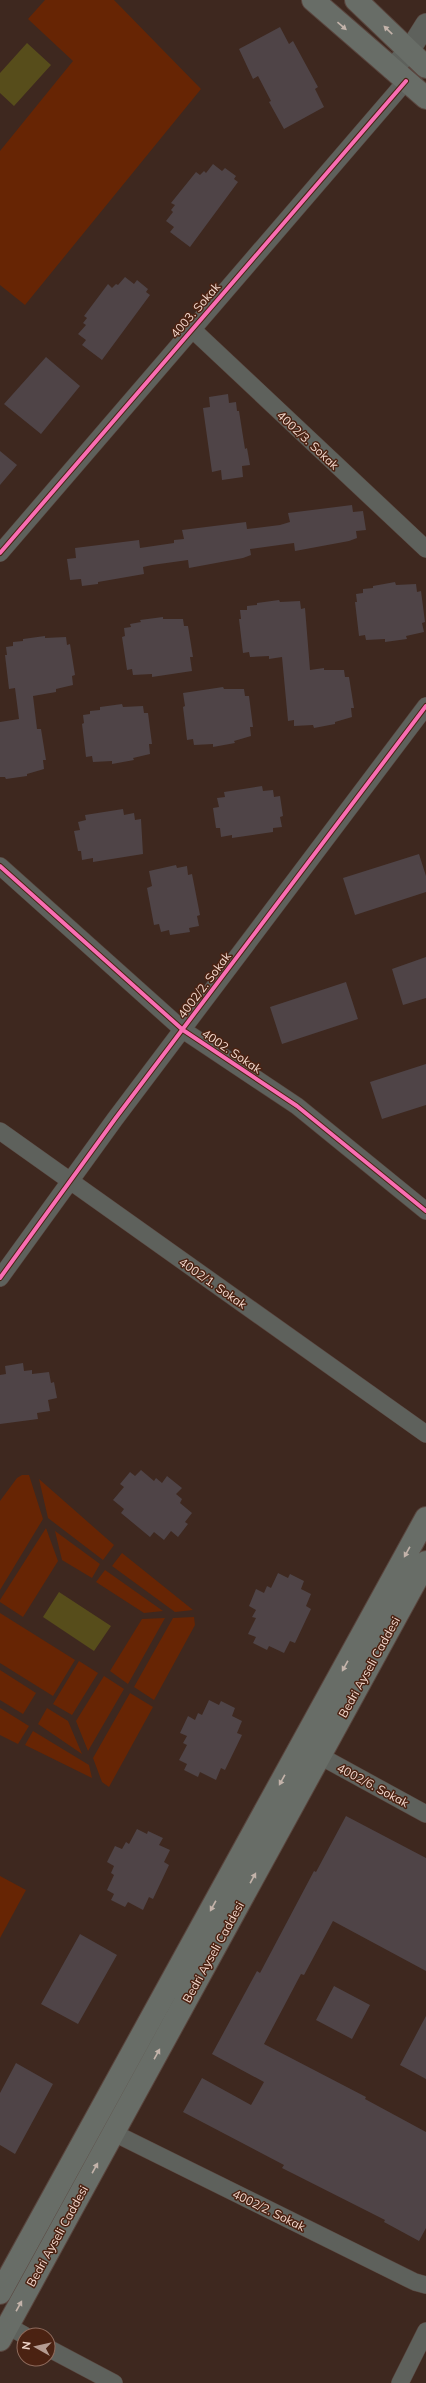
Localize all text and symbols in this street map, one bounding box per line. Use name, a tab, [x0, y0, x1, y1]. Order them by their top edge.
one-way arrow	[337, 21, 347, 30]
one-way arrow	[383, 25, 393, 35]
street label: 4003. Sokak	[167, 279, 224, 341]
street label: 4002/3. Sokak	[274, 408, 343, 473]
street label: 4002/2. Sokak	[174, 948, 234, 1021]
street label: 4002. Sokak	[199, 1026, 265, 1077]
street label: 4002/1. Sokak	[176, 1254, 250, 1312]
one-way arrow	[404, 1546, 411, 1558]
street label: Bedri Ayseli Caddesi	[335, 1614, 403, 1720]
one-way arrow	[341, 1660, 348, 1672]
street label: 4002/6. Sokak	[335, 1760, 412, 1811]
one-way arrow	[279, 1774, 285, 1786]
one-way arrow	[250, 1872, 257, 1884]
street label: Bedri Ayseli Caddesi	[179, 1899, 247, 2005]
one-way arrow	[209, 1900, 216, 1912]
one-way arrow	[154, 2048, 161, 2060]
one-way arrow	[91, 2162, 98, 2174]
street label: Bedri Ayseli Caddesi	[23, 2183, 91, 2289]
street label: 4002/2. Sokak	[230, 2186, 309, 2234]
one-way arrow	[15, 2300, 22, 2312]
north arrow	[16, 2327, 56, 2367]
text: N	[19, 2341, 34, 2351]

